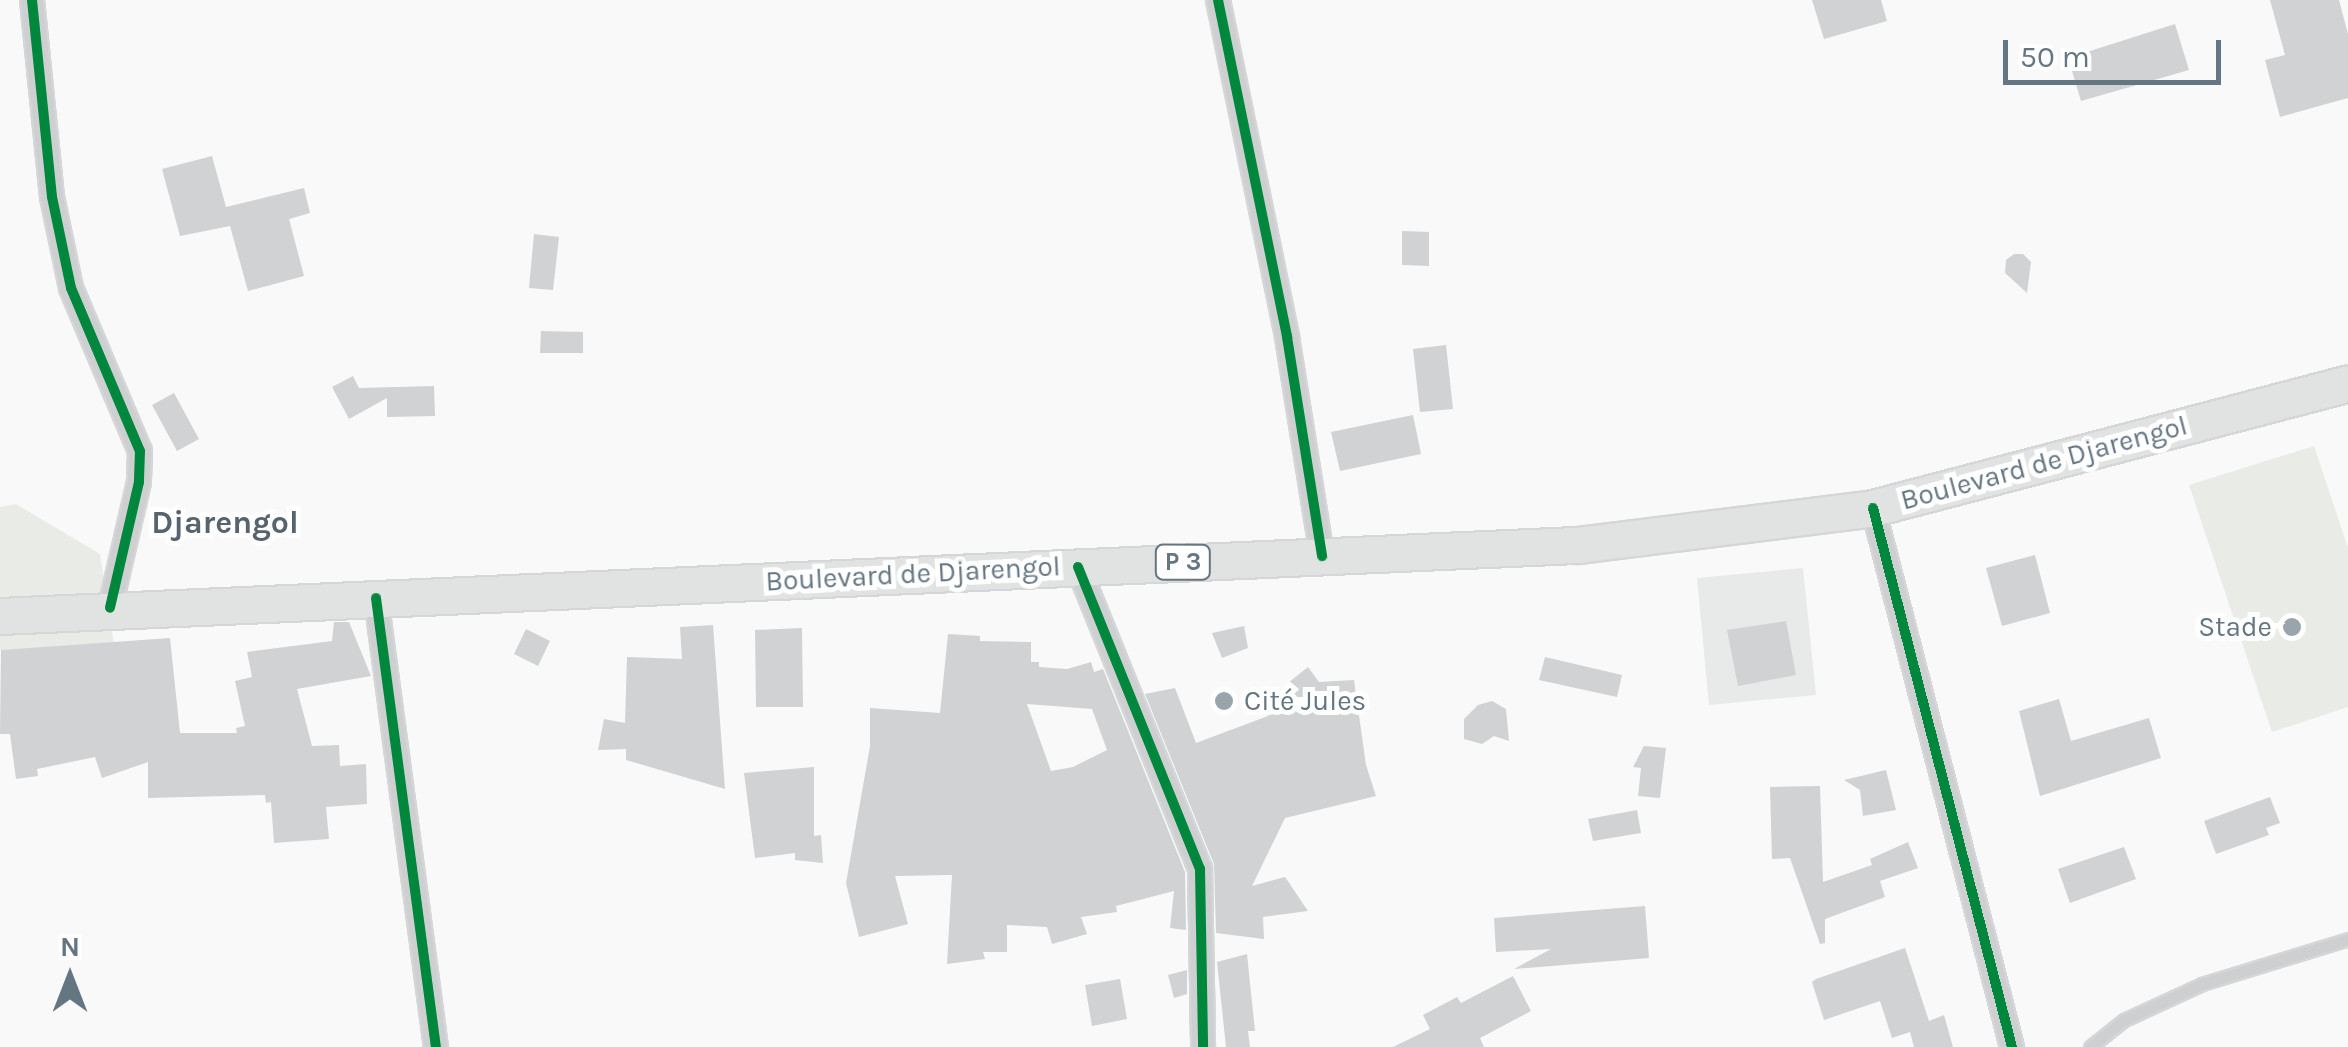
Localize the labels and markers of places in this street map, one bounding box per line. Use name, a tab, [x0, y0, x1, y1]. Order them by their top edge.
place label: Stade	[2198, 610, 2272, 644]
marker: Stade	[2281, 616, 2303, 638]
place label: Cité Jules	[1244, 684, 1366, 718]
marker: Cité Jules	[1213, 690, 1235, 712]

